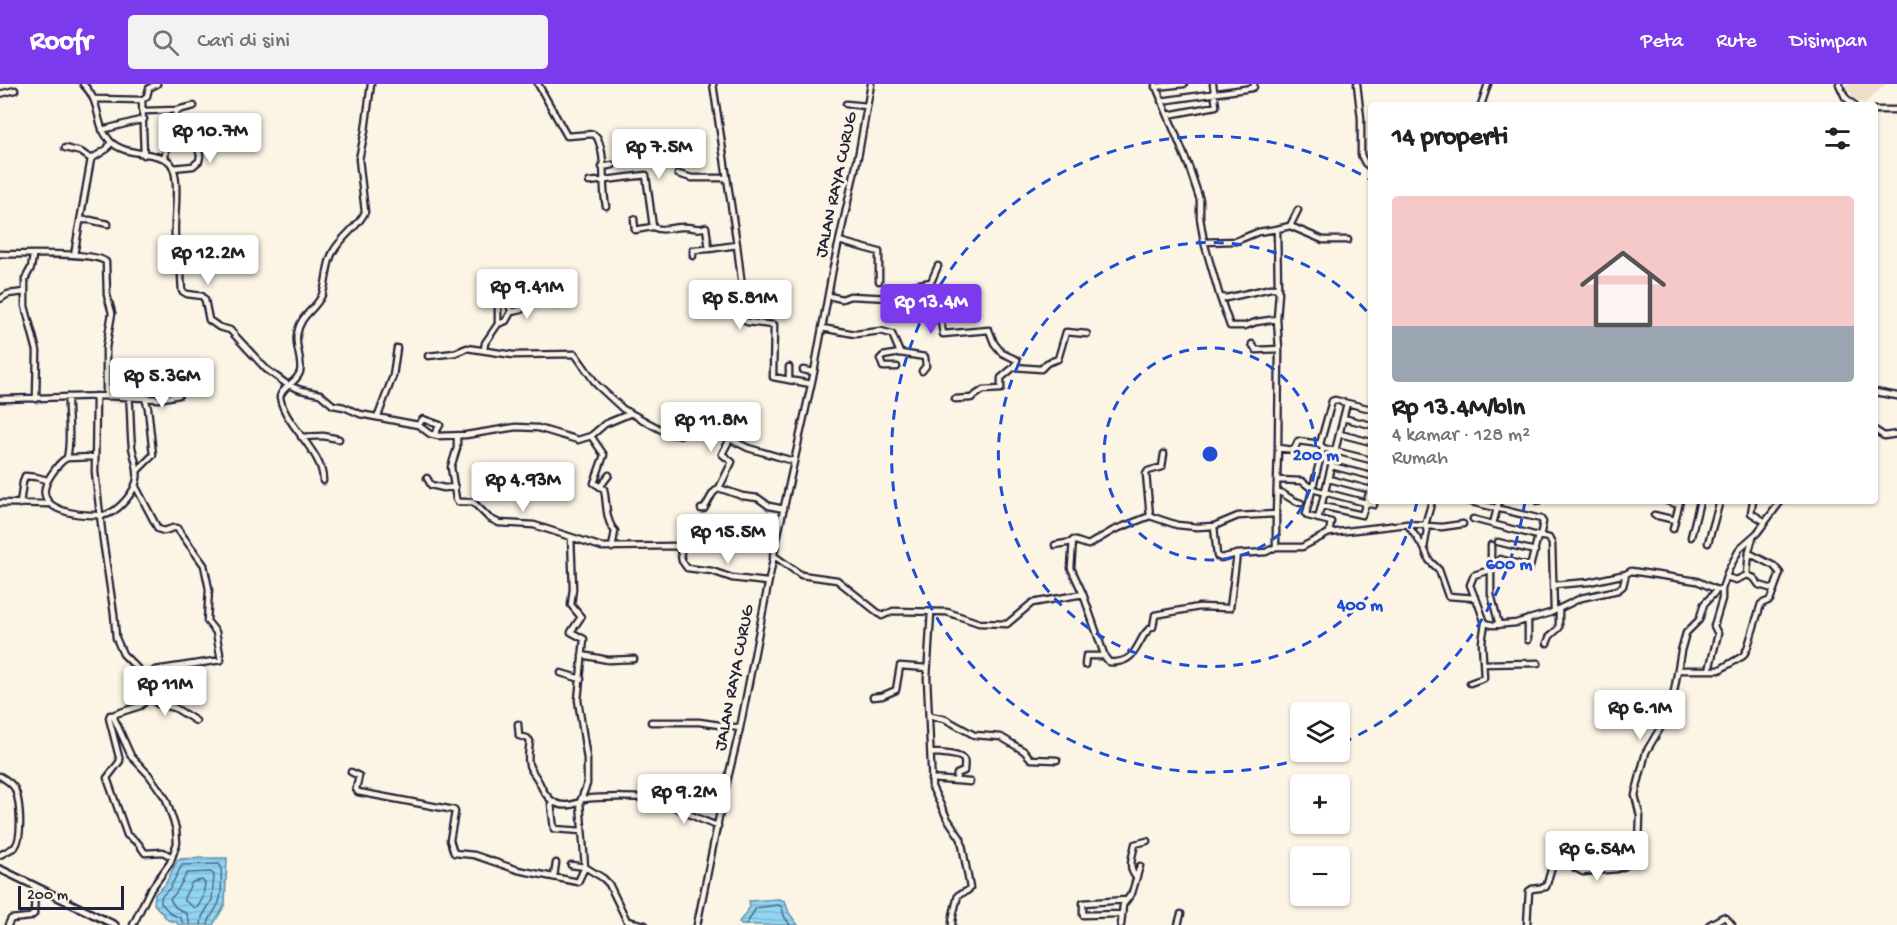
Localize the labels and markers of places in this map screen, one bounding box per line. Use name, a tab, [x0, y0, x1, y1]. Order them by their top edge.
pin: Rp 10.7M	[148, 113, 272, 164]
pin: Rp 7.5M	[604, 129, 714, 180]
pin: Rp 12.2M	[146, 235, 270, 286]
pin: Rp 9.41M	[465, 269, 589, 320]
pin: Rp 5.81M	[678, 280, 802, 331]
pin: Rp 13.4M	[869, 284, 993, 335]
pin: Rp 5.36M	[100, 358, 224, 409]
pin: Rp 11.8M	[649, 402, 773, 453]
centre of rings	[1200, 444, 1220, 464]
pin: Rp 4.93M	[461, 462, 585, 513]
pin: Rp 15.5M	[666, 514, 790, 565]
pin: Rp 11M	[116, 666, 214, 717]
pin: Rp 6.1M	[1585, 690, 1695, 741]
pin: Rp 9.2M	[629, 774, 739, 825]
pin: Rp 6.54M	[1535, 831, 1659, 882]

